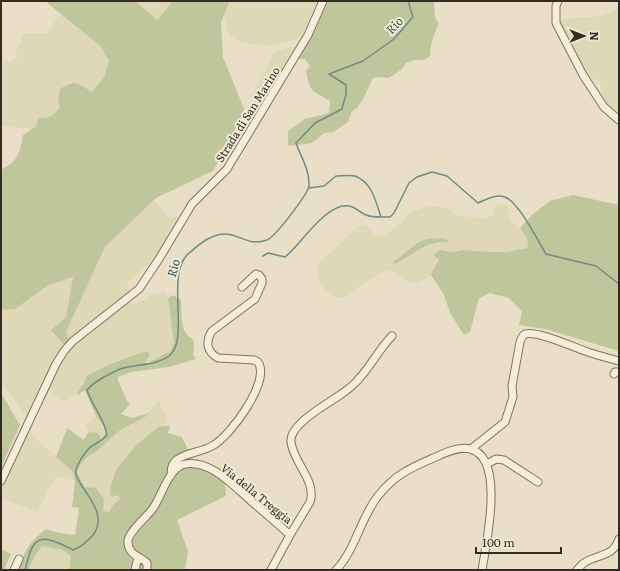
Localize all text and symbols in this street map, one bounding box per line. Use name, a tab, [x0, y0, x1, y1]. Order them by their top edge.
water label: Rio	[381, 12, 407, 38]
north arrow	[564, 16, 604, 56]
text: N	[587, 31, 603, 41]
street label: Strada di San Marino	[211, 63, 283, 165]
water label: Rio	[162, 257, 184, 279]
street label: Via della Treggia	[218, 459, 296, 527]
scale bar	[476, 529, 561, 555]
text: 100 m	[482, 533, 515, 551]

